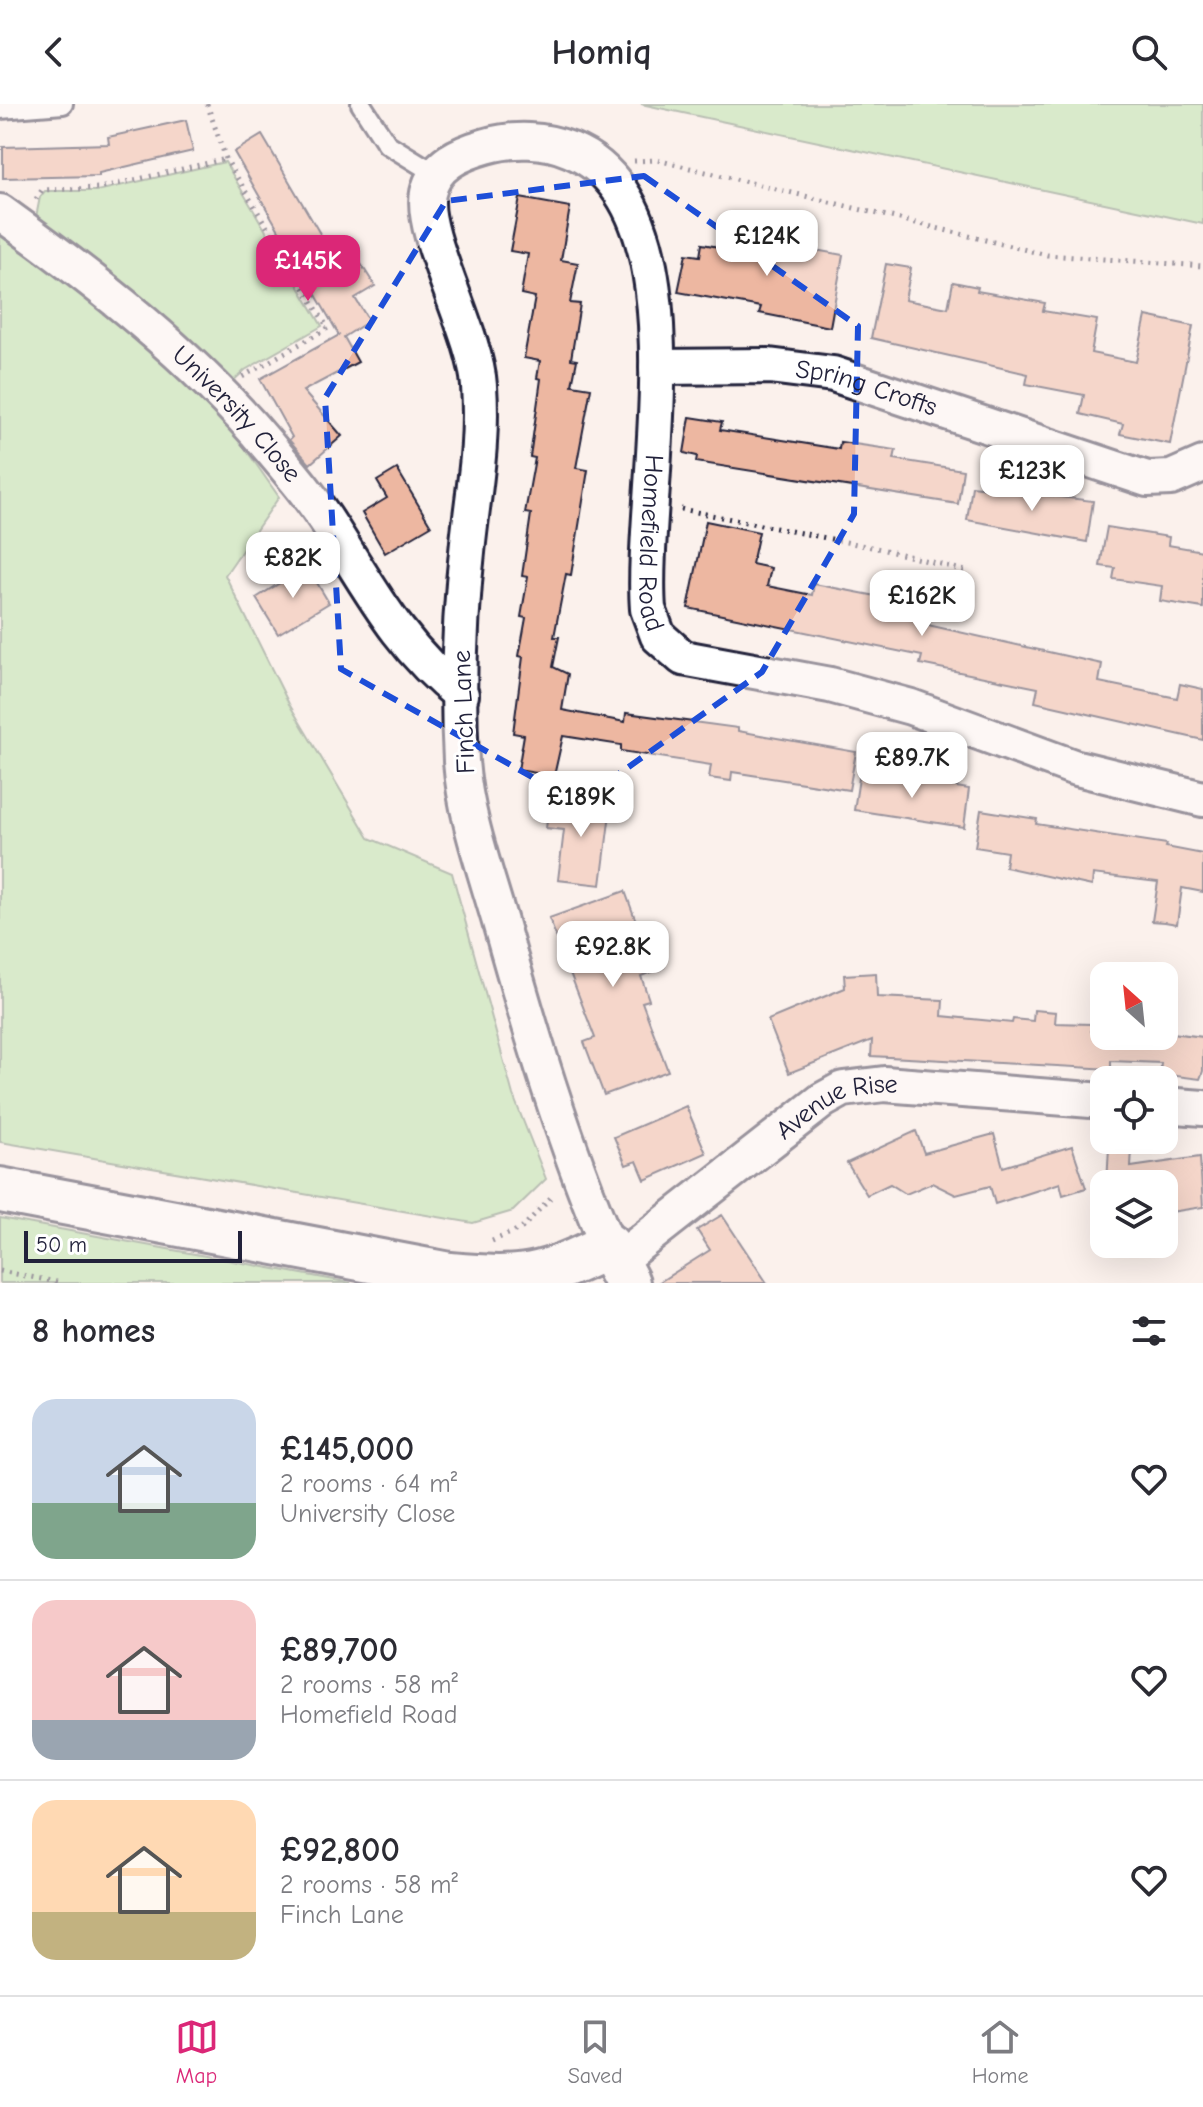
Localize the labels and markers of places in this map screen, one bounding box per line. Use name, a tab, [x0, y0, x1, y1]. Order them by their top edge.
pin: £124K	[711, 210, 823, 278]
pin: £145K	[252, 235, 364, 303]
pin: £123K	[976, 445, 1088, 513]
pin: £82K	[246, 532, 340, 600]
pin: £162K	[866, 570, 978, 638]
pin: £89.7K	[847, 732, 977, 800]
pin: £189K	[525, 771, 637, 839]
pin: £92.8K	[548, 921, 678, 989]

